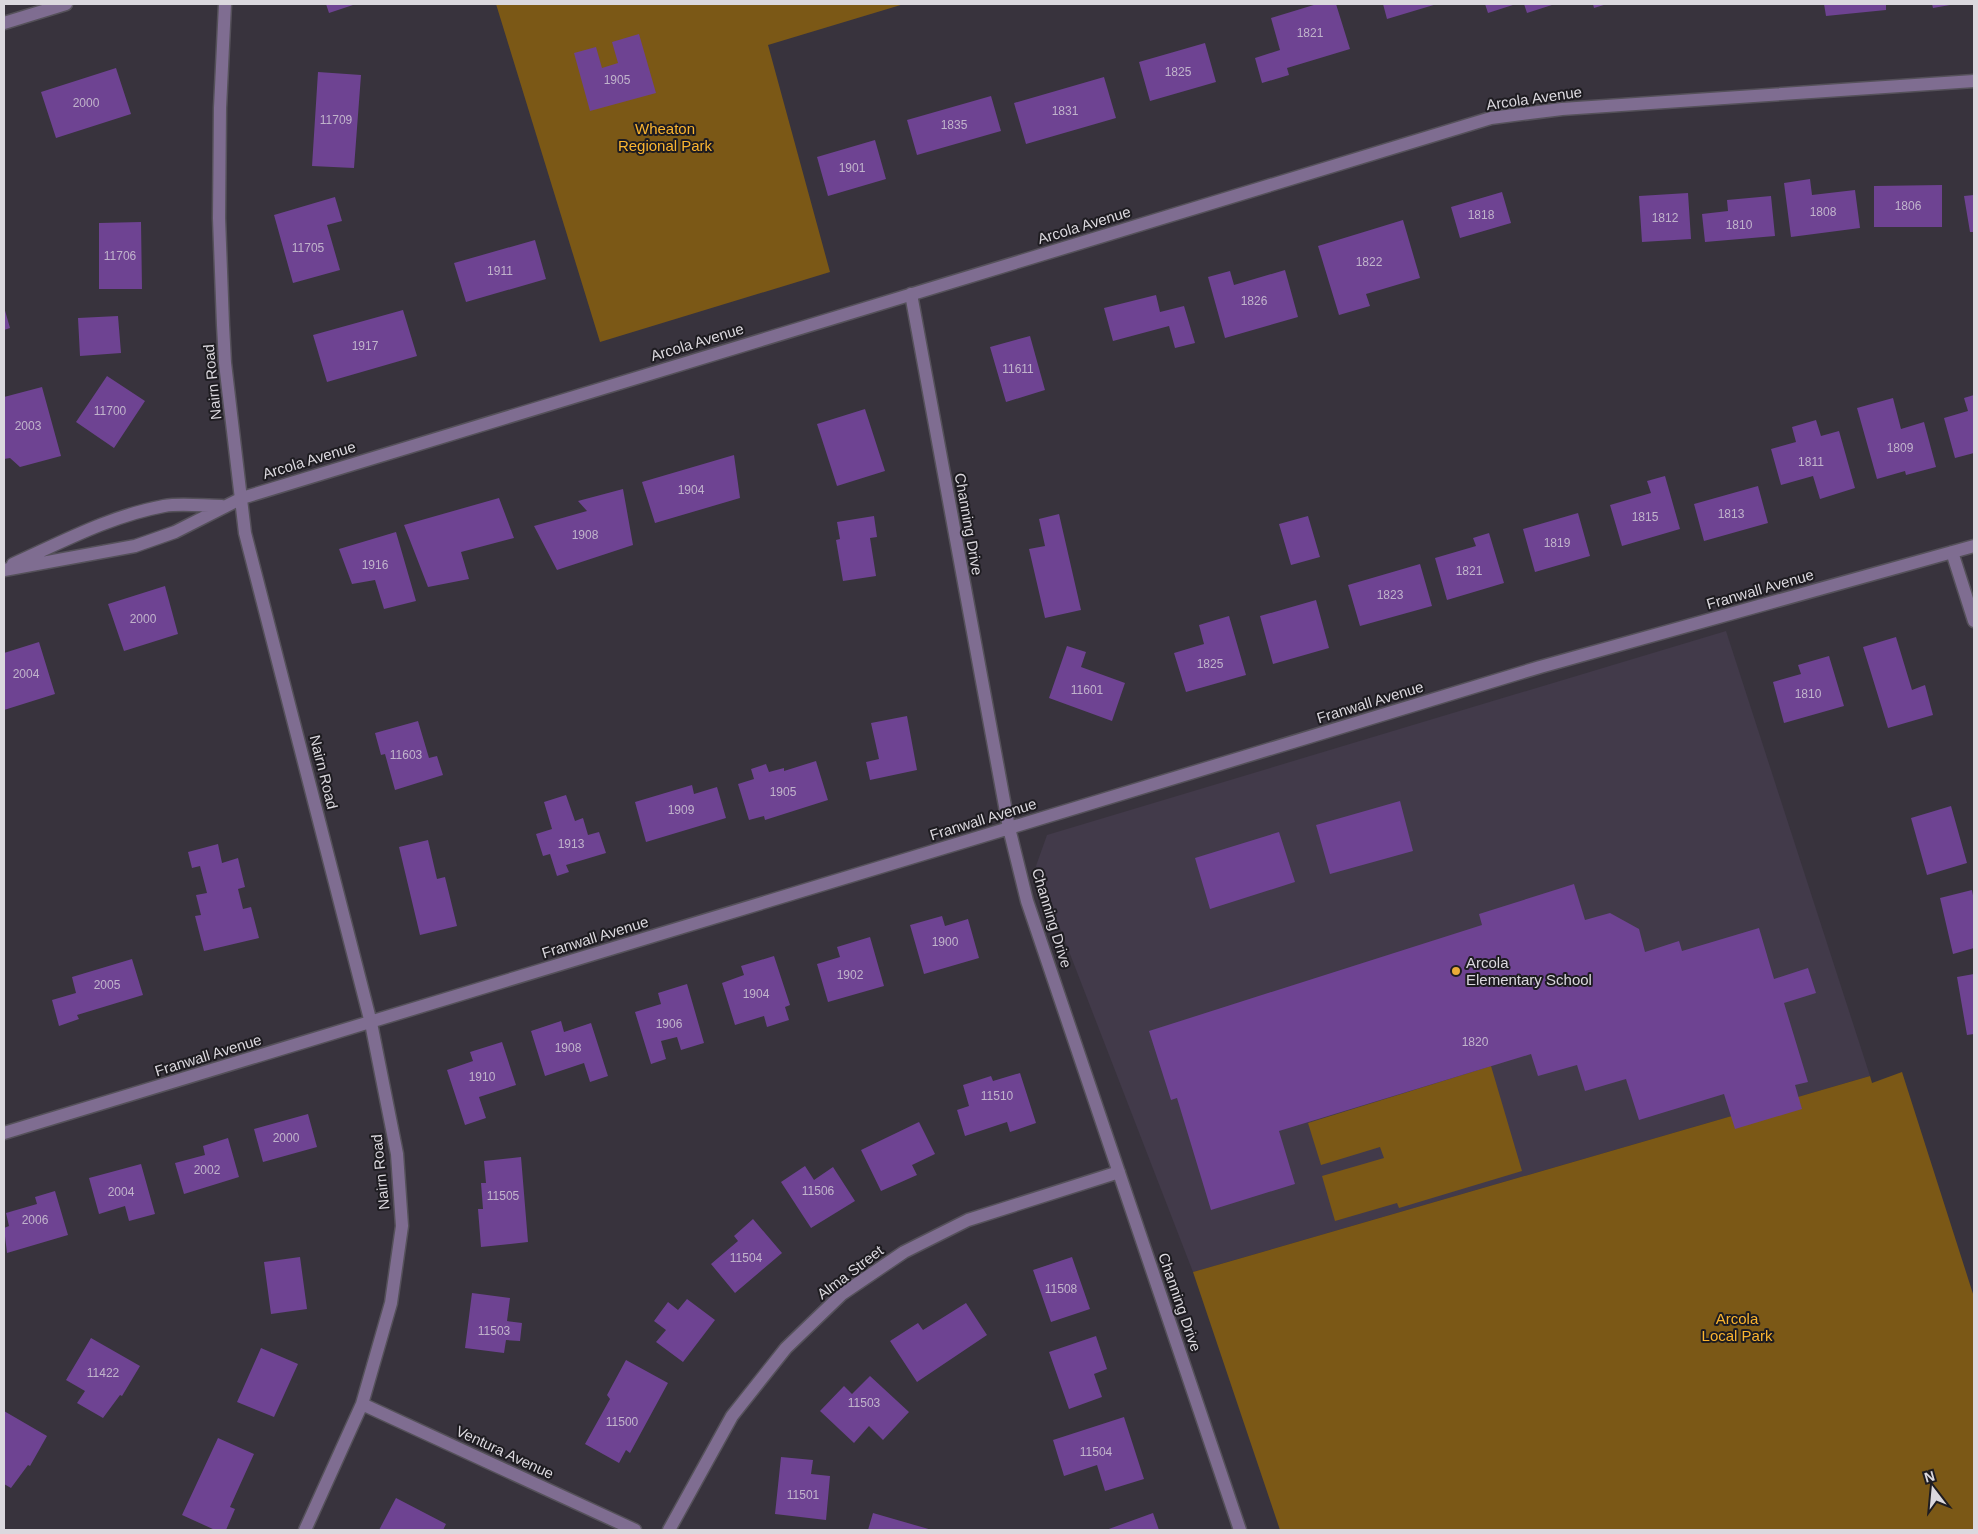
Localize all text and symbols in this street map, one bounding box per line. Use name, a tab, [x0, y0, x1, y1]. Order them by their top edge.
house number: 1821	[1297, 26, 1324, 40]
house number: 1825	[1165, 65, 1192, 79]
house number: 1905	[604, 73, 631, 87]
street label: Arcola Avenue	[1485, 83, 1583, 113]
house number: 2000	[73, 96, 100, 110]
house number: 1831	[1052, 104, 1079, 118]
house number: 11709	[320, 113, 353, 127]
house number: 1835	[941, 118, 968, 132]
park label: Wheaton Regional Park	[618, 120, 713, 154]
house number: 1901	[839, 161, 866, 175]
house number: 1806	[1895, 199, 1922, 213]
street label: Arcola Avenue	[1035, 203, 1133, 247]
house number: 1808	[1810, 205, 1837, 219]
house number: 1818	[1468, 208, 1495, 222]
house number: 1812	[1652, 211, 1679, 225]
house number: 1810	[1726, 218, 1753, 232]
house number: 11705	[292, 241, 325, 255]
house number: 11706	[104, 249, 137, 263]
house number: 1822	[1356, 255, 1383, 269]
house number: 1911	[487, 264, 513, 278]
house number: 1826	[1241, 294, 1268, 308]
street label: Arcola Avenue	[648, 320, 746, 364]
house number: 1917	[352, 339, 379, 353]
street label: Nairn Road	[200, 343, 224, 421]
house number: 11611	[1002, 362, 1034, 376]
house number: 11700	[94, 404, 127, 418]
house number: 2003	[15, 419, 42, 433]
street label: Arcola Avenue	[260, 438, 358, 482]
house number: 1809	[1887, 441, 1914, 455]
house number: 1811	[1798, 455, 1824, 469]
street label: Channing Drive	[952, 472, 986, 576]
house number: 1904	[678, 483, 705, 497]
house number: 1813	[1718, 507, 1745, 521]
house number: 1815	[1632, 510, 1659, 524]
house number: 1908	[572, 528, 599, 542]
house number: 1819	[1544, 536, 1571, 550]
house number: 1916	[362, 558, 389, 572]
house number: 1821	[1456, 564, 1483, 578]
street label: Franwall Avenue	[1704, 566, 1816, 612]
house number: 1823	[1377, 588, 1404, 602]
house number: 2000	[130, 612, 157, 626]
house number: 1825	[1197, 657, 1224, 671]
house number: 2004	[13, 667, 40, 681]
street label: Franwall Avenue	[1315, 678, 1425, 726]
house number: 11601	[1071, 683, 1104, 697]
house number: 1810	[1795, 687, 1822, 701]
street label: Nairn Road	[307, 733, 341, 811]
house number: 11603	[390, 748, 423, 762]
house number: 1905	[770, 785, 797, 799]
street label: Franwall Avenue	[928, 795, 1038, 843]
house number: 1909	[668, 803, 695, 817]
house number: 1913	[558, 837, 585, 851]
street label: Channing Drive	[1029, 866, 1075, 970]
street label: Franwall Avenue	[540, 913, 650, 961]
house number: 1900	[932, 935, 959, 949]
place label: Arcola Elementary School	[1466, 954, 1592, 988]
marker: Arcola Elementary School	[1450, 965, 1462, 977]
house number: 1902	[837, 968, 864, 982]
house number: 2005	[94, 978, 121, 992]
house number: 1904	[743, 987, 770, 1001]
house number: 1906	[656, 1017, 683, 1031]
street label: Franwall Avenue	[153, 1031, 263, 1079]
house number: 1820	[1462, 1035, 1489, 1049]
house number: 1908	[555, 1041, 582, 1055]
house number: 1910	[469, 1070, 496, 1084]
house number: 11510	[981, 1089, 1014, 1103]
house number: 2000	[273, 1131, 300, 1145]
street label: Nairn Road	[368, 1133, 392, 1211]
house number: 2002	[194, 1163, 221, 1177]
house number: 11506	[802, 1184, 835, 1198]
house number: 2004	[108, 1185, 135, 1199]
house number: 11505	[487, 1189, 520, 1203]
house number: 2006	[22, 1213, 49, 1227]
street label: Alma Street	[814, 1241, 887, 1302]
street label: Channing Drive	[1155, 1250, 1205, 1354]
house number: 11504	[730, 1251, 763, 1265]
house number: 11508	[1045, 1282, 1078, 1296]
park label: Arcola Local Park	[1702, 1310, 1773, 1344]
house number: 11503	[478, 1324, 511, 1338]
house number: 11422	[87, 1366, 120, 1380]
house number: 11503	[848, 1396, 881, 1410]
house number: 11500	[606, 1415, 639, 1429]
street label: Ventura Avenue	[454, 1422, 556, 1482]
house number: 11504	[1080, 1445, 1113, 1459]
north arrow	[1908, 1464, 1958, 1514]
text: N	[1922, 1467, 1936, 1486]
house number: 11501	[787, 1488, 820, 1502]

